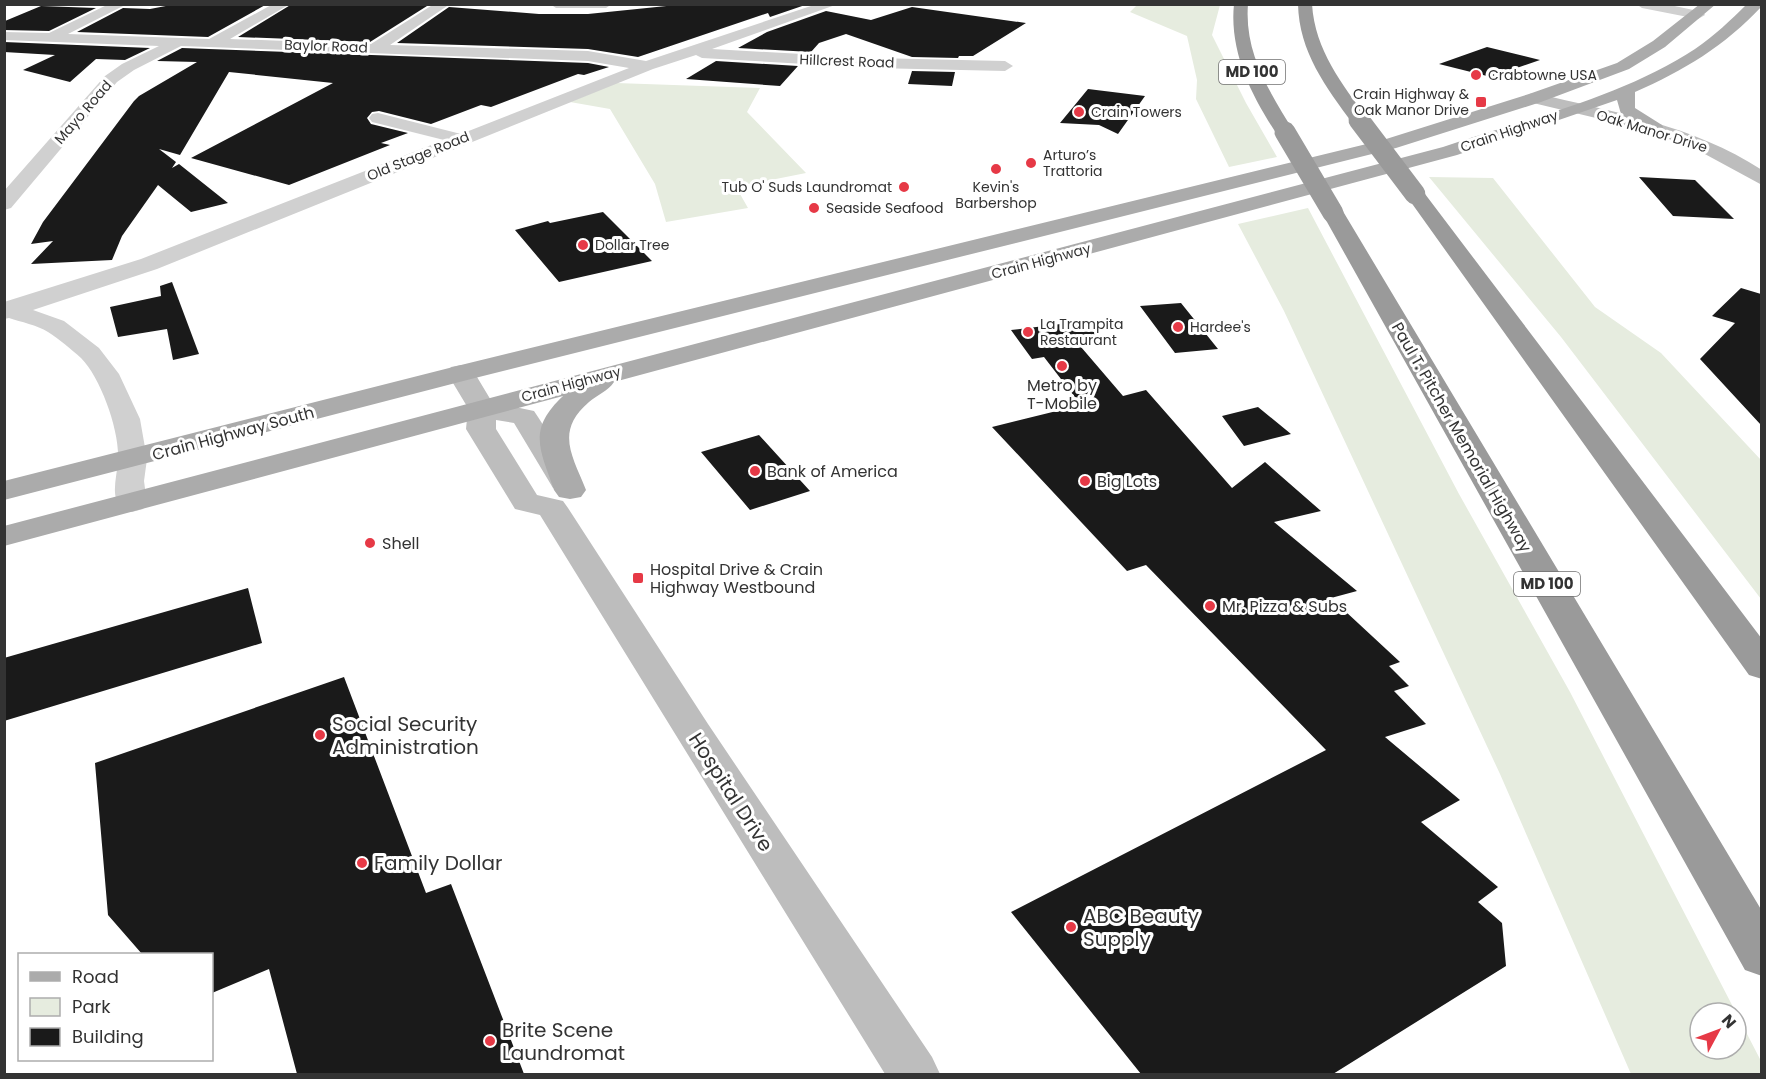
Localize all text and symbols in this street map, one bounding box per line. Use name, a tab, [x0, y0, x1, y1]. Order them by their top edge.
street label: Baylor Road	[284, 35, 368, 57]
street label: Hillcrest Road	[799, 49, 895, 73]
road number: MD 100	[1219, 60, 1285, 84]
place label: Crabtowne USA	[1488, 65, 1597, 85]
marker: Crabtowne USA	[1469, 68, 1483, 82]
street label: Mayo Road	[50, 76, 116, 148]
place label: Crain Highway & Oak Manor Drive	[1353, 84, 1470, 120]
marker: Crain Highway & Oak Manor Drive	[1474, 95, 1488, 109]
place label: Crain Towers	[1091, 102, 1182, 122]
marker: Crain Towers	[1072, 105, 1086, 119]
street label: Crain Highway	[1458, 105, 1561, 157]
street label: Oak Manor Drive	[1594, 105, 1710, 157]
street label: Old Stage Road	[364, 126, 472, 186]
place label: Arturo’s Trattoria	[1043, 145, 1103, 181]
marker: Arturo’s Trattoria	[1024, 156, 1038, 170]
marker: Kevin's Barbershop	[989, 162, 1003, 176]
place label: Tub O' Suds Laundromat	[722, 177, 892, 197]
place label: Kevin's Barbershop	[955, 177, 1037, 213]
marker: Tub O' Suds Laundromat	[897, 180, 911, 194]
place label: Seaside Seafood	[826, 198, 943, 218]
marker: Seaside Seafood	[807, 201, 821, 215]
place label: Dollar Tree	[595, 235, 670, 255]
marker: Dollar Tree	[576, 238, 590, 252]
street label: Crain Highway	[989, 238, 1093, 284]
place label: La Trampita Restaurant	[1040, 314, 1123, 350]
place label: Hardee's	[1190, 317, 1251, 337]
street label: Paul T. Pitcher Memorial Highway	[1386, 318, 1537, 557]
marker: Hardee's	[1171, 320, 1185, 334]
marker: La Trampita Restaurant	[1021, 325, 1035, 339]
marker: Metro by T-Mobile	[1055, 359, 1069, 373]
street label: Crain Highway	[519, 361, 623, 407]
place label: Metro by T-Mobile	[1027, 374, 1097, 415]
street label: Crain Highway South	[150, 401, 317, 466]
place label: Bank of America	[767, 460, 898, 483]
marker: Bank of America	[748, 464, 762, 478]
place label: Big Lots	[1097, 470, 1157, 493]
marker: Big Lots	[1078, 474, 1092, 488]
place label: Shell	[382, 532, 419, 555]
marker: Shell	[363, 536, 377, 550]
place label: Hospital Drive & Crain Highway Westbound	[650, 558, 823, 599]
marker: Hospital Drive & Crain Highway Westbound	[631, 571, 645, 585]
road number: MD 100	[1514, 572, 1580, 596]
place label: Mr. Pizza & Subs	[1222, 595, 1347, 618]
marker: Mr. Pizza & Subs	[1203, 599, 1217, 613]
place label: Social Security Administration	[332, 710, 479, 761]
street label: Hospital Drive	[682, 727, 780, 857]
marker: Social Security Administration	[313, 728, 327, 742]
place label: Family Dollar	[374, 849, 502, 877]
marker: Family Dollar	[355, 856, 369, 870]
place label: ABC Beauty Supply	[1083, 902, 1199, 953]
marker: ABC Beauty Supply	[1064, 920, 1078, 934]
legend	[18, 953, 213, 1061]
text: Road	[72, 964, 119, 989]
text: Park	[72, 994, 111, 1019]
north arrow	[1688, 1001, 1748, 1061]
text: N	[1716, 1009, 1742, 1034]
place label: Brite Scene Laundromat	[502, 1016, 625, 1067]
text: Building	[72, 1024, 144, 1049]
marker: Brite Scene Laundromat	[483, 1034, 497, 1048]

